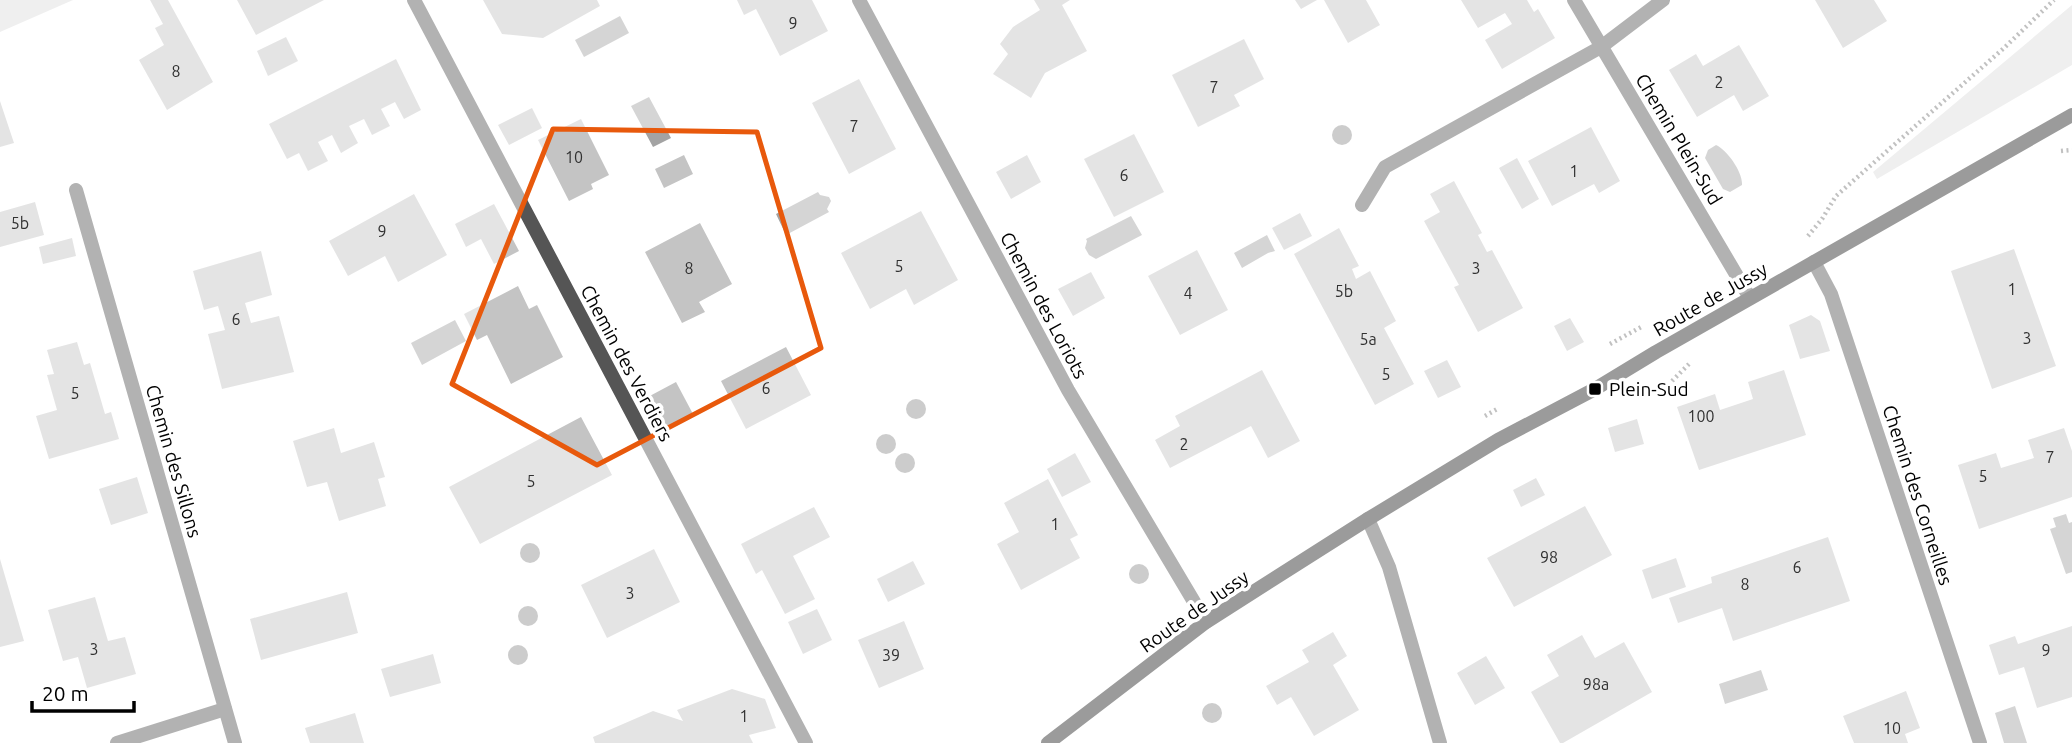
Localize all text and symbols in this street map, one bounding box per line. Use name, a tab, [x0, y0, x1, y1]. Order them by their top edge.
house number: 9	[788, 14, 798, 32]
house number: 8	[171, 62, 181, 80]
street label: Chemin Plein-Sud	[1631, 70, 1727, 208]
house number: 2	[1714, 73, 1724, 91]
house number: 7	[1209, 78, 1219, 96]
house number: 7	[849, 117, 859, 135]
house number: 10	[565, 148, 583, 166]
house number: 1	[1569, 162, 1579, 180]
house number: 6	[1119, 166, 1129, 184]
house number: 5b	[11, 214, 29, 232]
house number: 9	[377, 222, 387, 240]
street label: Chemin des Loriots	[996, 228, 1092, 382]
house number: 5	[894, 257, 904, 275]
street label: Route de Jussy	[1649, 258, 1771, 340]
house number: 8	[684, 259, 694, 277]
house number: 3	[1471, 259, 1481, 277]
house number: 1	[2007, 280, 2017, 298]
street label: Chemin des Verdiers	[576, 281, 678, 445]
house number: 5b	[1335, 282, 1353, 300]
house number: 4	[1183, 284, 1193, 302]
house number: 6	[231, 310, 241, 328]
house number: 3	[2022, 329, 2032, 347]
house number: 5a	[1359, 330, 1377, 348]
house number: 5	[1381, 365, 1391, 383]
place label: Plein-Sud	[1609, 378, 1689, 400]
house number: 6	[761, 379, 771, 397]
marker: Plein-Sud	[1587, 381, 1603, 397]
street label: Chemin des Sillons	[142, 382, 206, 540]
house number: 5	[70, 384, 80, 402]
street label: Chemin des Corneilles	[1878, 402, 1958, 588]
house number: 100	[1687, 407, 1715, 425]
house number: 2	[1179, 435, 1189, 453]
house number: 7	[2045, 448, 2055, 466]
house number: 5	[1978, 467, 1988, 485]
house number: 5	[526, 472, 536, 490]
house number: 1	[1050, 515, 1060, 533]
house number: 98	[1540, 548, 1558, 566]
house number: 6	[1792, 558, 1802, 576]
street label: Route de Jussy	[1135, 565, 1253, 657]
house number: 8	[1740, 575, 1750, 593]
house number: 3	[625, 584, 635, 602]
house number: 3	[89, 640, 99, 658]
house number: 9	[2041, 641, 2051, 659]
house number: 39	[882, 646, 900, 664]
scale bar	[32, 670, 133, 714]
house number: 98a	[1583, 675, 1609, 693]
text: 20 m	[42, 681, 89, 705]
house number: 1	[739, 707, 749, 725]
house number: 10	[1883, 719, 1901, 737]

